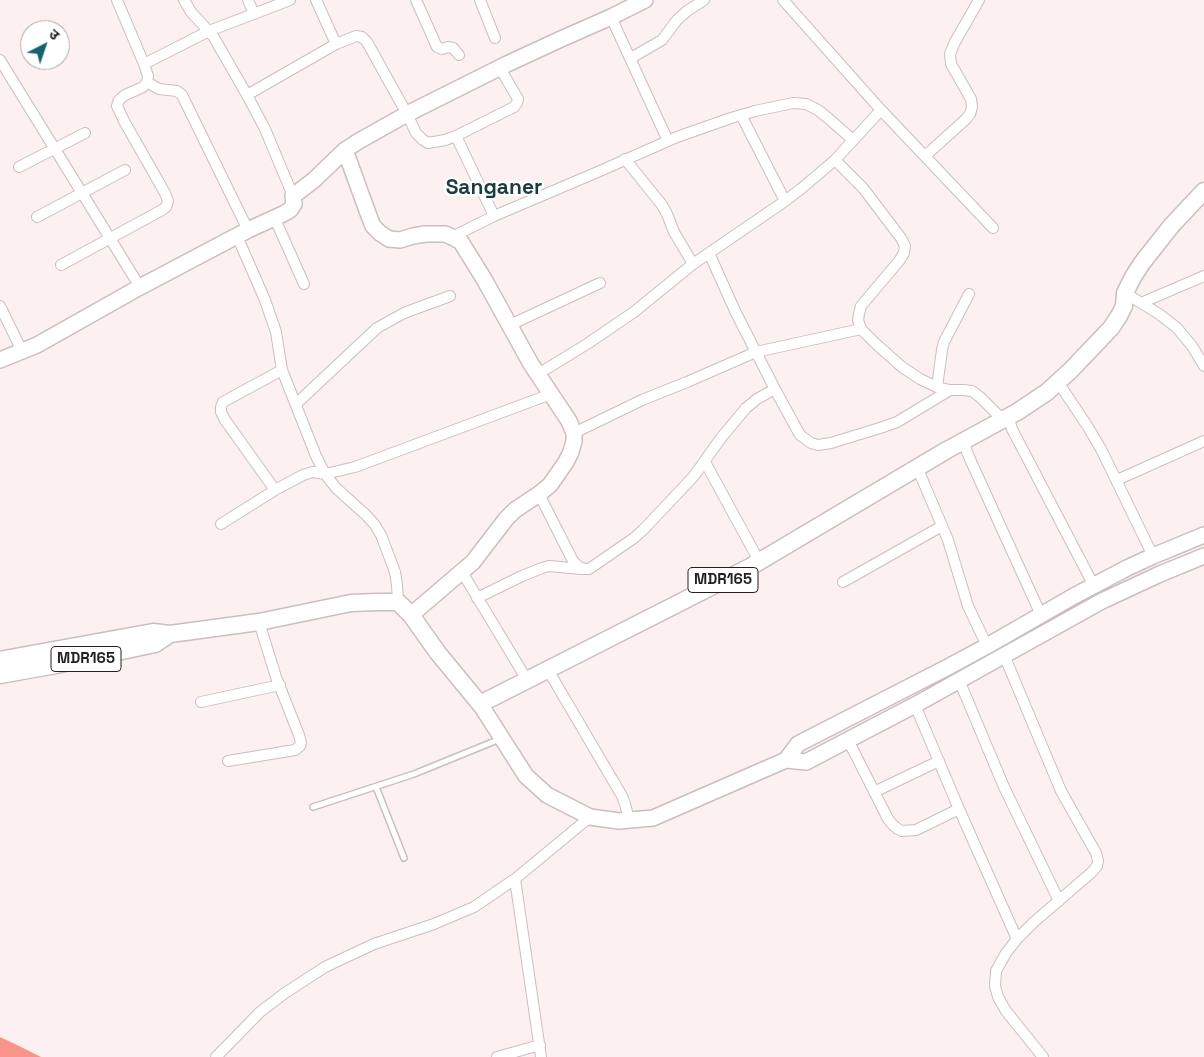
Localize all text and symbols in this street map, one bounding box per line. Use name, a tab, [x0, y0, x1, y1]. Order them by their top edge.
north arrow	[20, 20, 70, 70]
text: उ	[45, 25, 63, 44]
district label: Sanganer	[446, 175, 542, 201]
road number: MDR165	[688, 568, 758, 592]
road number: MDR165	[51, 646, 121, 672]

